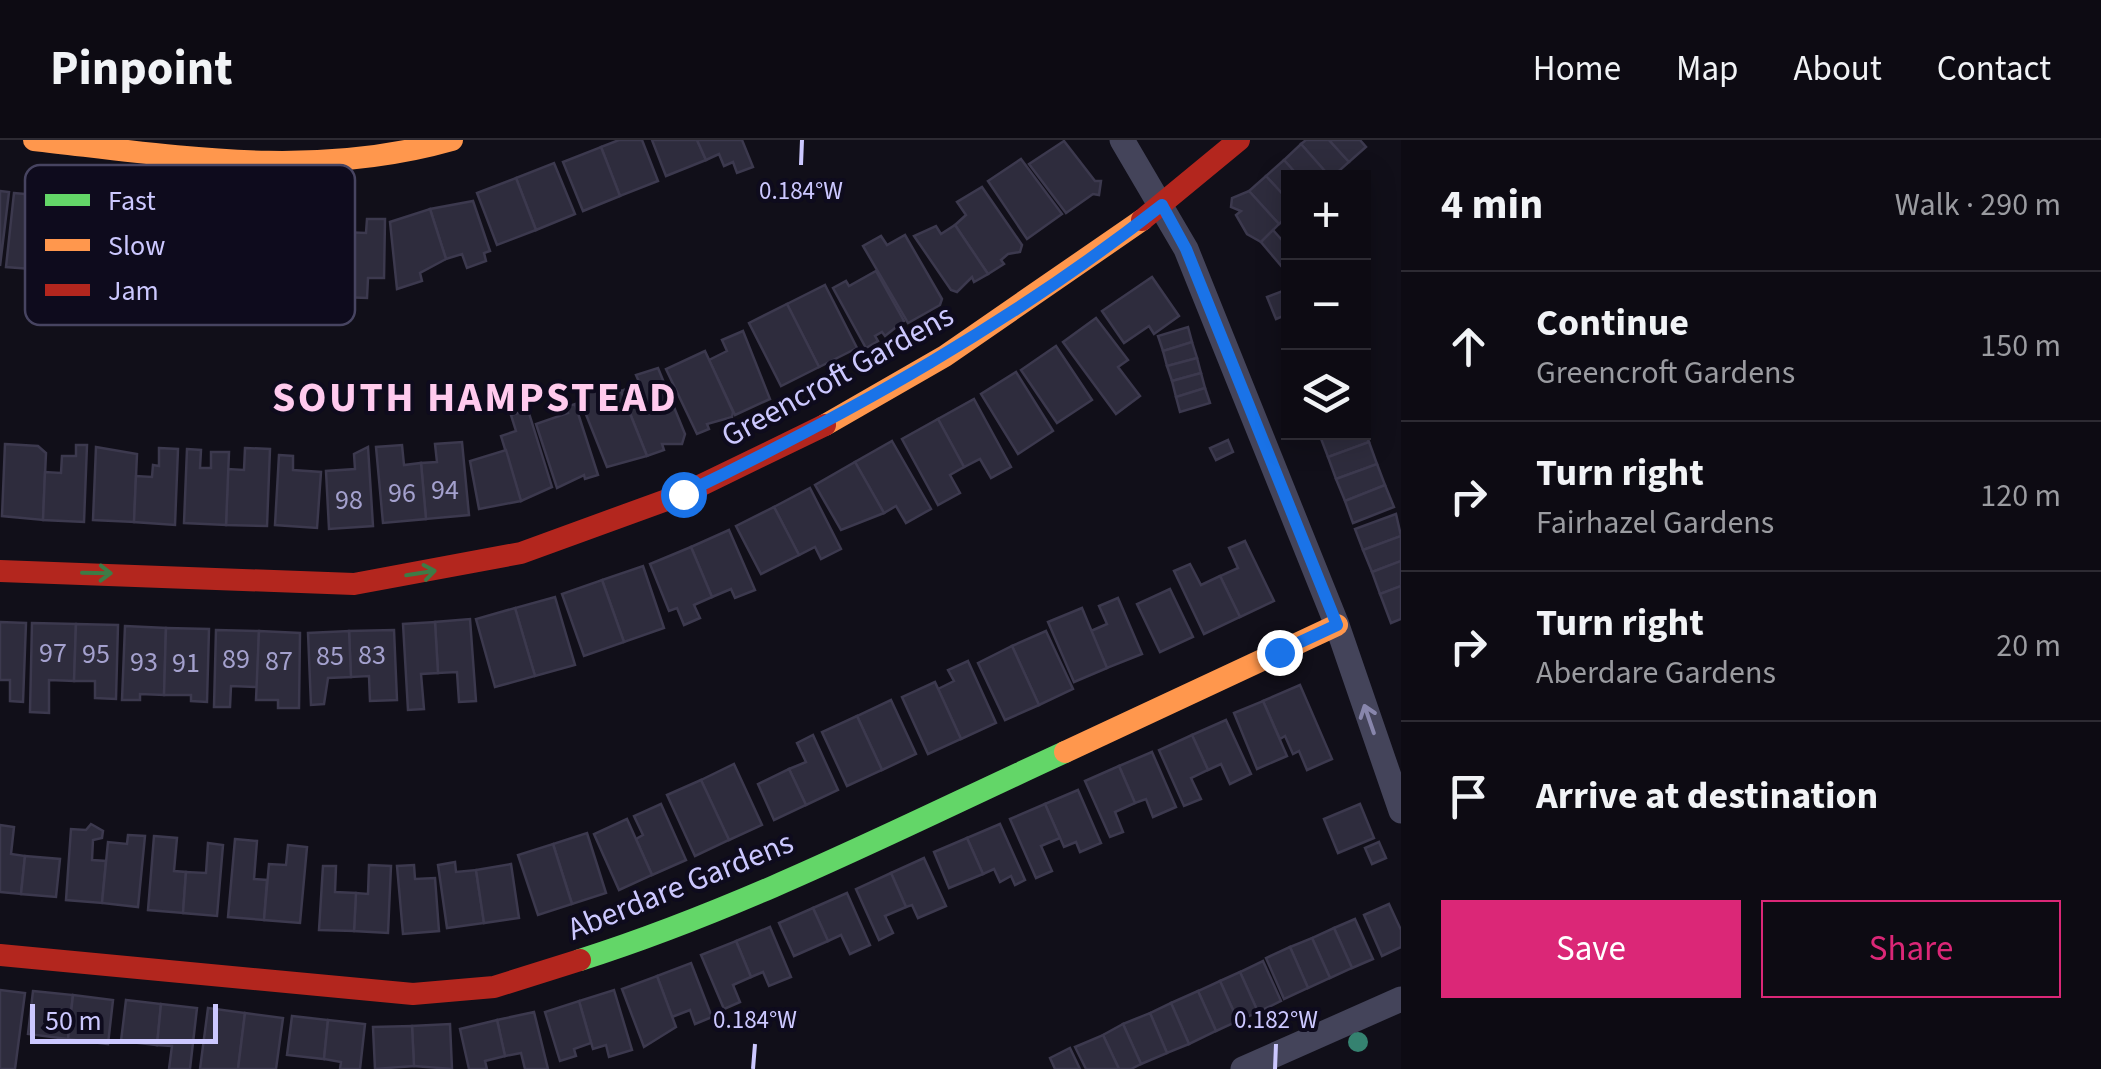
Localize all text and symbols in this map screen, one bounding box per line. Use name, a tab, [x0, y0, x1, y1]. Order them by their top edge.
text: Pinpoint	[50, 35, 233, 103]
text: Home	[1533, 44, 1621, 94]
text: Map	[1676, 44, 1739, 94]
text: About	[1794, 44, 1882, 94]
text: Contact	[1937, 44, 2051, 94]
legend	[25, 165, 355, 325]
map controls	[1281, 170, 1371, 440]
button: +	[1281, 170, 1371, 260]
text: 0.184°W	[759, 173, 843, 209]
text: 4 min	[1441, 175, 1543, 235]
text: Fast	[108, 181, 156, 221]
text: Walk · 290 m	[1895, 182, 2061, 228]
text: Slow	[108, 226, 165, 266]
button: −	[1281, 260, 1371, 350]
text: Jam	[108, 271, 159, 311]
street label: Greencroft Gardens	[713, 293, 962, 459]
text: Continue	[1536, 296, 1689, 350]
icon: ahead	[1441, 319, 1496, 374]
text: 150 m	[1980, 323, 2061, 369]
button: layers	[1281, 350, 1371, 440]
text: Greencroft Gardens	[1536, 350, 1795, 396]
district label: SOUTH HAMPSTEAD	[272, 368, 678, 428]
text: Turn right	[1536, 446, 1704, 500]
icon: right	[1441, 469, 1496, 524]
house number: 94	[431, 470, 459, 510]
route start	[661, 472, 707, 518]
house number: 96	[388, 473, 416, 513]
text: 120 m	[1980, 473, 2061, 519]
house number: 98	[335, 480, 363, 520]
text: Fairhazel Gardens	[1536, 500, 1774, 546]
one-way arrow	[80, 564, 113, 582]
one-way arrow	[405, 564, 437, 582]
text: Turn right	[1536, 596, 1704, 650]
icon: right	[1441, 619, 1496, 674]
text: 20 m	[1996, 623, 2061, 669]
route end	[1257, 630, 1303, 676]
house number: 97	[39, 633, 67, 673]
house number: 95	[82, 634, 110, 674]
house number: 83	[358, 635, 386, 675]
house number: 85	[316, 636, 344, 676]
house number: 89	[222, 639, 250, 679]
house number: 87	[265, 641, 293, 681]
house number: 93	[130, 642, 158, 682]
house number: 91	[172, 643, 200, 683]
text: Aberdare Gardens	[1536, 650, 1776, 696]
one-way arrow	[1359, 704, 1377, 735]
icon: arrive	[1441, 769, 1496, 824]
text: Arrive at destination	[1536, 769, 1878, 823]
street label: Aberdare Gardens	[561, 820, 800, 952]
button: Save	[1441, 900, 1741, 998]
button: Share	[1761, 900, 2061, 998]
scale bar	[30, 999, 218, 1044]
text: 50 m	[45, 1001, 102, 1041]
text: 0.184°W	[713, 1002, 797, 1038]
text: 0.182°W	[1234, 1002, 1318, 1038]

